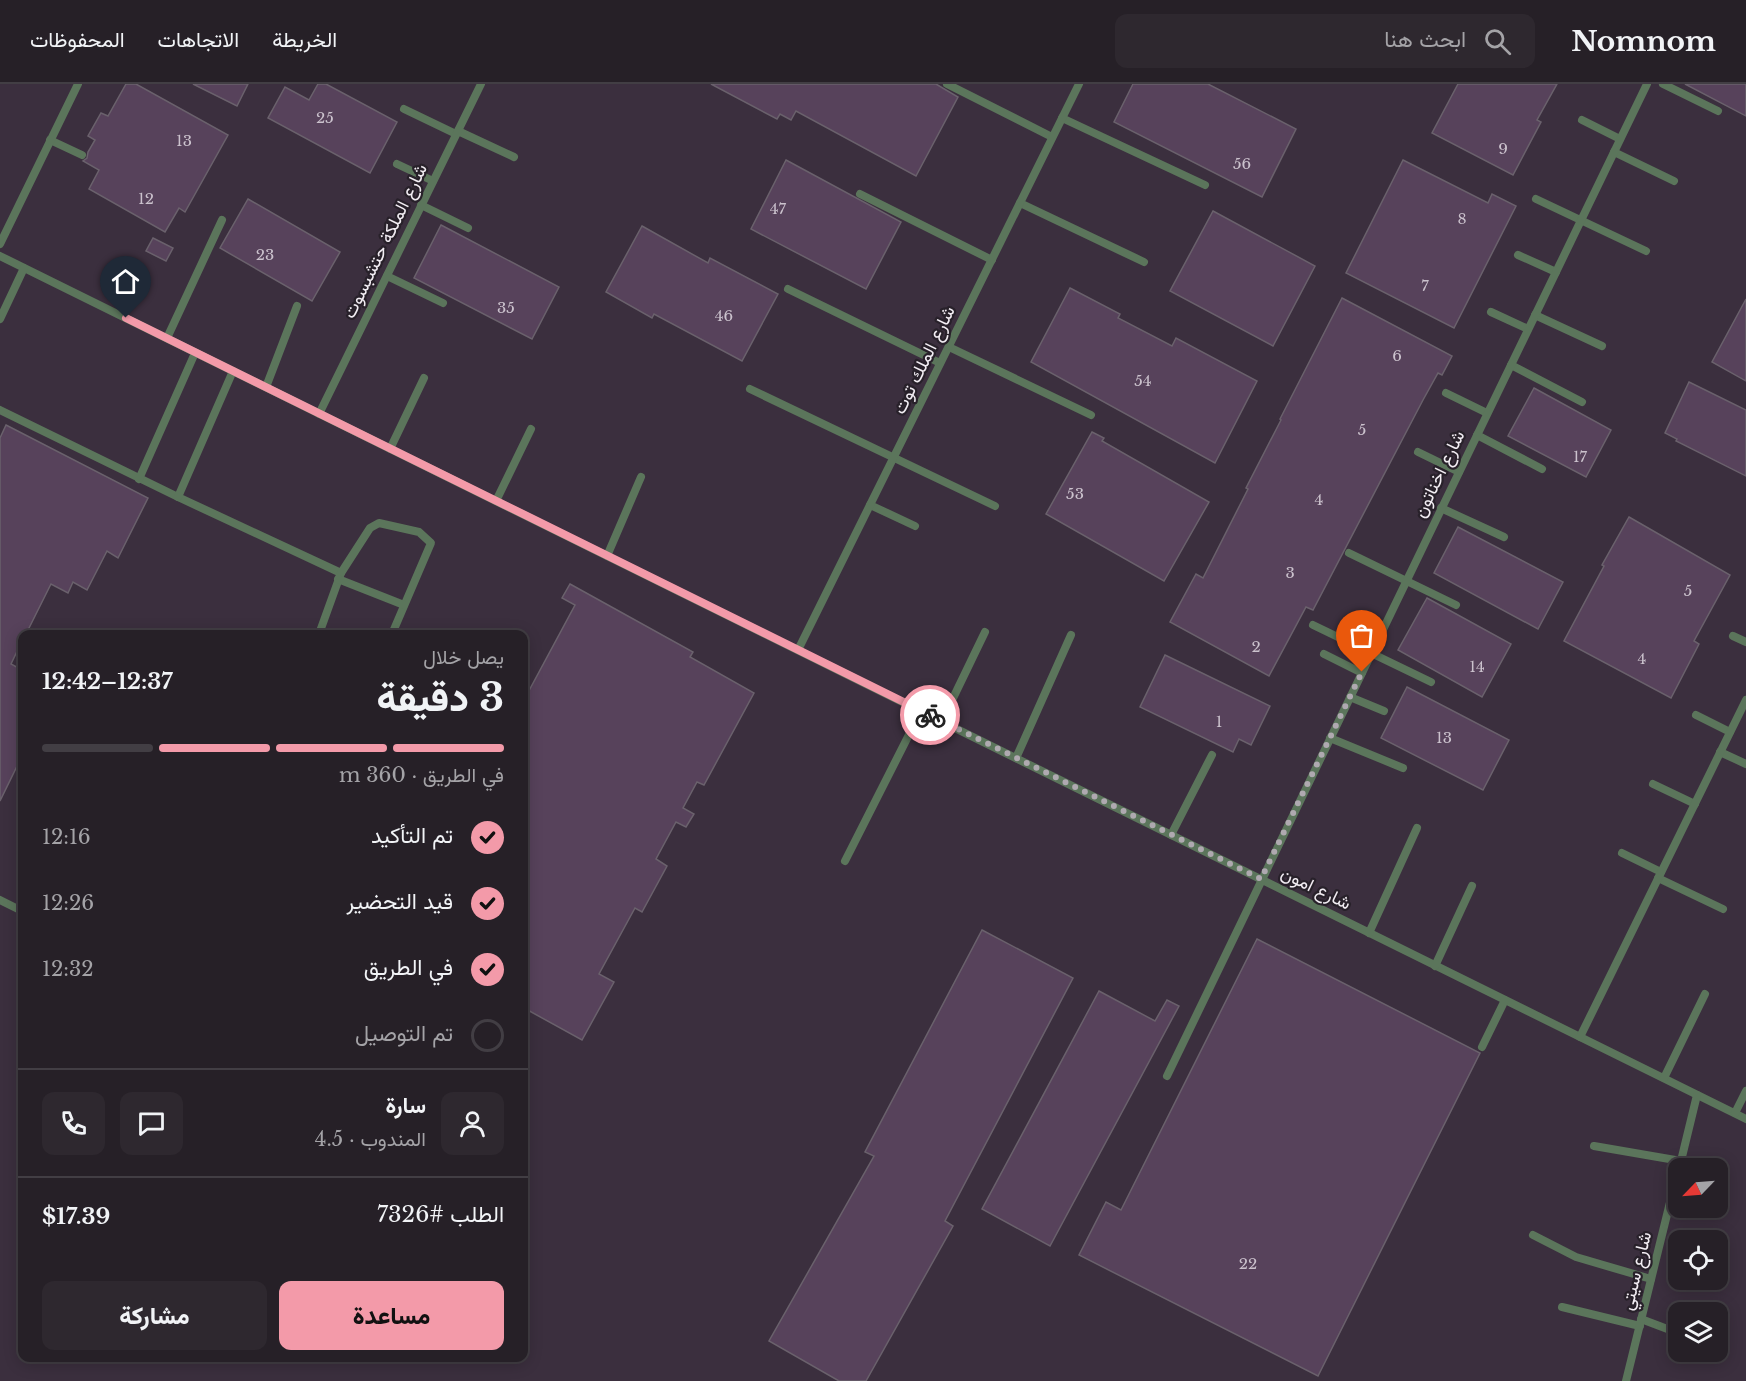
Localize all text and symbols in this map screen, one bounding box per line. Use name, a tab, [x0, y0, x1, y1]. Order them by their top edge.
search box	[1115, 14, 1535, 68]
text: Nomnom	[1571, 24, 1716, 59]
icon: search	[1481, 25, 1514, 58]
text: ابحث هنا	[1384, 26, 1466, 53]
text: المحفوظات	[30, 27, 125, 53]
text: الاتجاهات	[158, 27, 239, 53]
text: الخريطة	[272, 27, 337, 53]
house number: 25	[316, 108, 334, 127]
house number: 13	[176, 131, 192, 150]
house number: 9	[1498, 139, 1508, 158]
house number: 56	[1233, 154, 1251, 173]
street label: شارع الملكة حتشبسوت	[338, 160, 433, 322]
house number: 12	[138, 189, 154, 208]
house number: 47	[770, 199, 787, 218]
house number: 8	[1457, 209, 1467, 228]
house number: 23	[256, 245, 274, 264]
pin	[100, 256, 151, 318]
icon: home	[109, 265, 142, 298]
house number: 7	[1421, 276, 1429, 295]
house number: 35	[497, 298, 515, 317]
street label: شارع الملك توت	[888, 302, 961, 418]
house number: 46	[715, 306, 733, 325]
house number: 6	[1392, 346, 1402, 365]
house number: 54	[1134, 371, 1152, 390]
house number: 5	[1358, 420, 1366, 439]
street label: شارع اخناتون	[1408, 427, 1470, 522]
house number: 17	[1573, 447, 1588, 466]
house number: 53	[1066, 484, 1084, 503]
house number: 4	[1315, 490, 1323, 509]
house number: 3	[1285, 563, 1295, 582]
house number: 5	[1684, 581, 1692, 600]
pin	[1336, 610, 1387, 672]
icon: bag	[1345, 619, 1378, 652]
house number: 2	[1251, 637, 1261, 656]
text: يصل خلال	[423, 645, 504, 669]
house number: 4	[1638, 649, 1646, 668]
house number: 14	[1469, 657, 1485, 676]
text: 12:37–12:42	[42, 668, 173, 695]
text: 3 دقيقة	[376, 673, 504, 722]
courier	[900, 685, 960, 745]
icon: bike	[914, 699, 947, 732]
house number: 1	[1216, 712, 1222, 731]
house number: 13	[1436, 728, 1452, 747]
text: في الطريق · 360 m	[339, 763, 504, 787]
icon: check	[471, 821, 504, 854]
text: تم التأكيد	[371, 822, 453, 849]
text: 12:16	[42, 825, 91, 849]
street label: شارع امون	[1277, 862, 1355, 915]
icon: check	[471, 887, 504, 920]
text: قيد التحضير	[346, 888, 453, 915]
text: 12:26	[42, 891, 94, 915]
icon: check	[471, 953, 504, 986]
text: في الطريق	[364, 954, 453, 981]
text: 12:32	[42, 957, 94, 981]
text: تم التوصيل	[355, 1020, 453, 1047]
button: phone	[42, 1092, 105, 1155]
button: chat	[120, 1092, 183, 1155]
text: سارة	[385, 1092, 426, 1119]
button: person	[441, 1092, 504, 1155]
text: المندوب · 4.5	[315, 1127, 426, 1151]
north arrow	[1668, 1158, 1728, 1218]
map controls	[1668, 1158, 1728, 1362]
text: الطلب #7326	[377, 1201, 504, 1228]
text: $17.39	[42, 1203, 110, 1230]
street label: شارع سيتي	[1616, 1229, 1660, 1314]
button: locate	[1668, 1230, 1728, 1290]
house number: 22	[1239, 1254, 1257, 1273]
button: مشاركة	[42, 1281, 267, 1350]
button: مساعدة	[279, 1281, 504, 1350]
button: layers	[1668, 1302, 1728, 1362]

